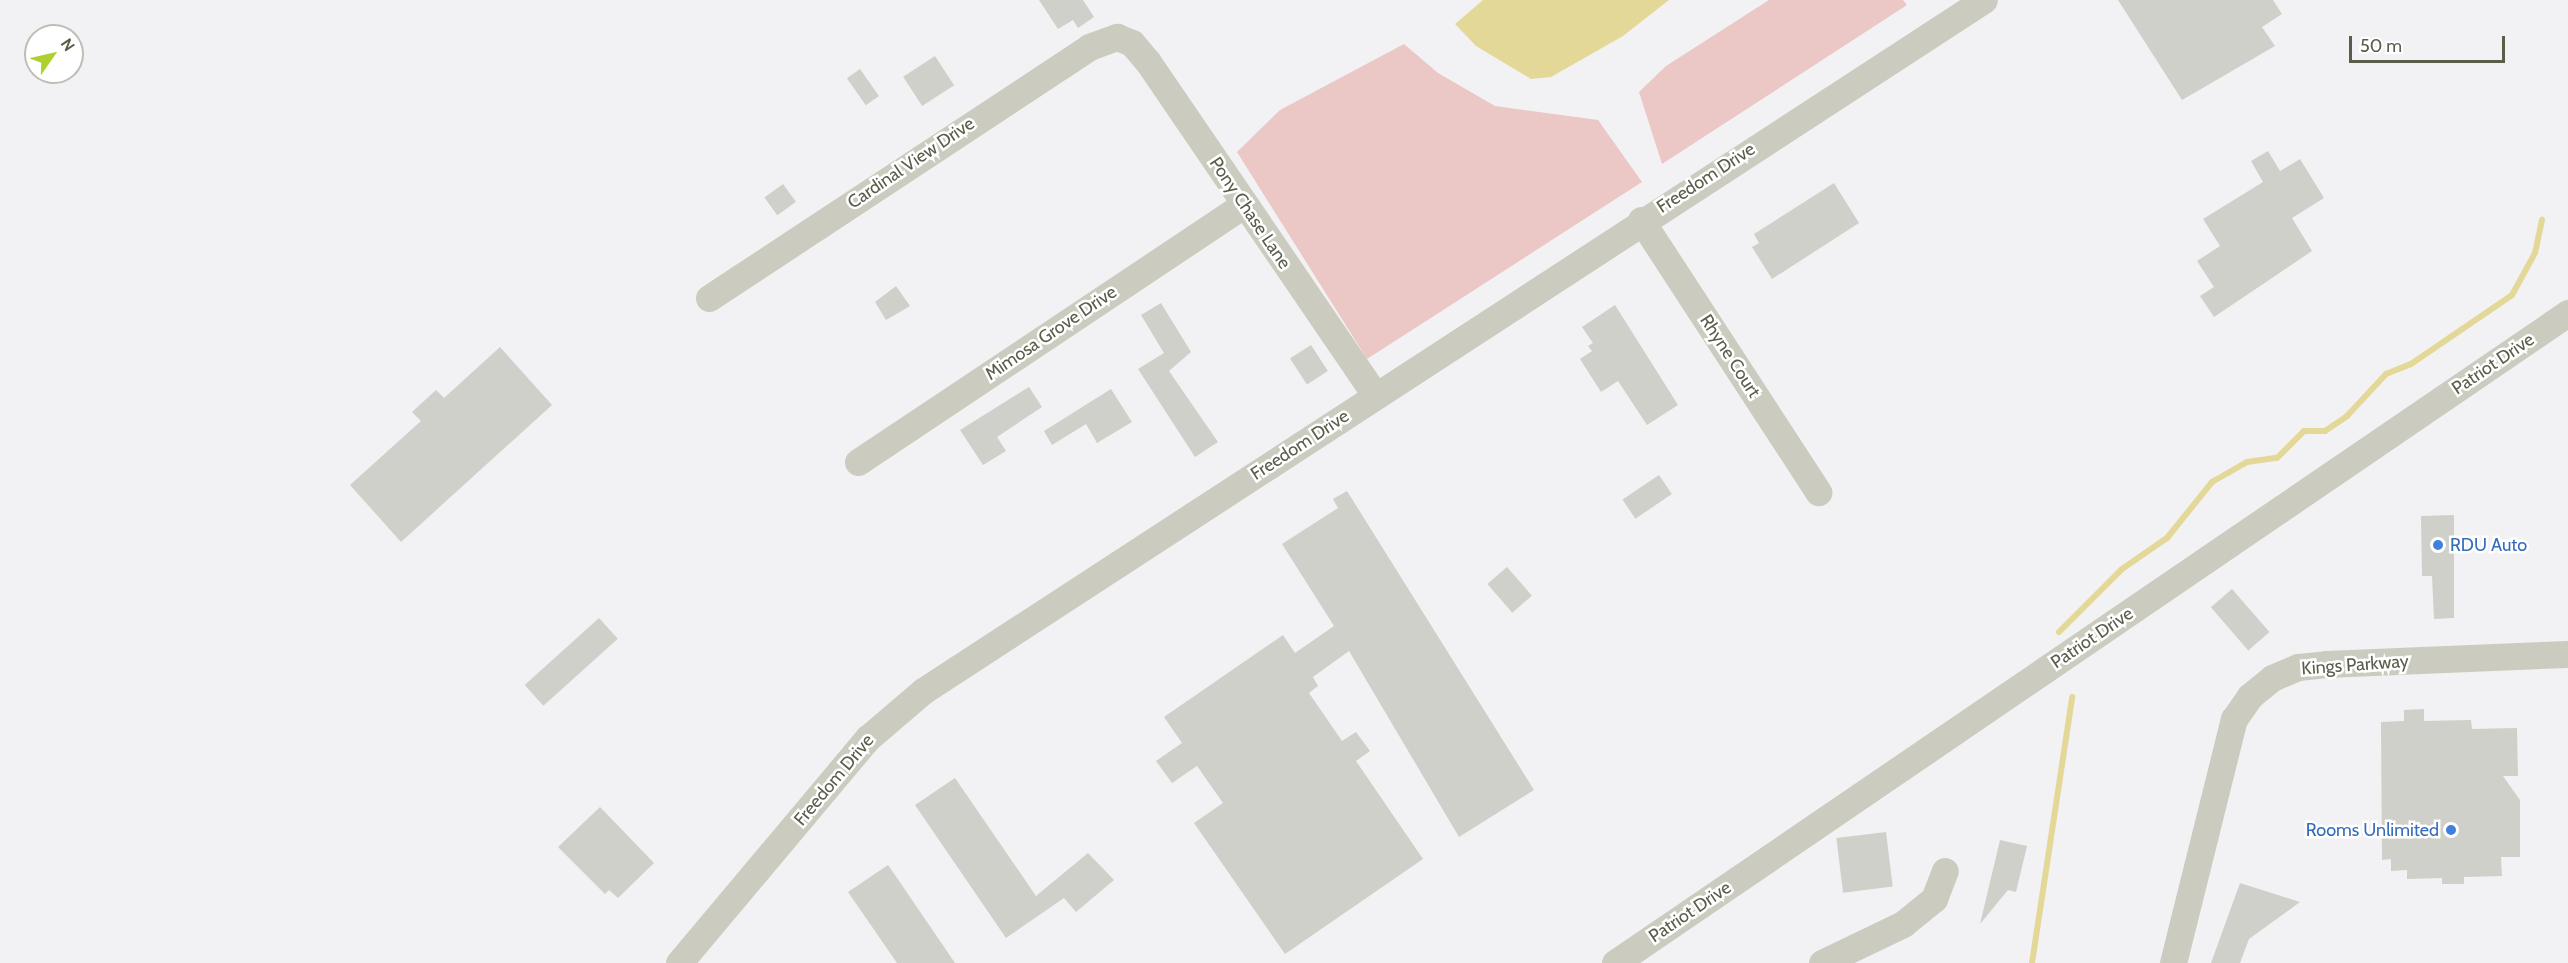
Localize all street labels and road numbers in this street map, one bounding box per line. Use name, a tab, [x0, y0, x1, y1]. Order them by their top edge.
street label: Cardinal View Drive	[844, 113, 978, 213]
street label: Freedom Drive	[1653, 138, 1759, 218]
street label: Pony Chase Lane	[1205, 153, 1295, 273]
street label: Mimosa Grove Drive	[981, 281, 1121, 385]
street label: Rhyne Court	[1695, 310, 1765, 402]
street label: Patriot Drive	[2448, 329, 2538, 399]
street label: Freedom Drive	[1247, 405, 1353, 485]
street label: Patriot Drive	[2047, 603, 2137, 673]
street label: Kings Parkway	[2301, 650, 2409, 680]
street label: Freedom Drive	[790, 730, 878, 830]
street label: Patriot Drive	[1645, 877, 1735, 947]

